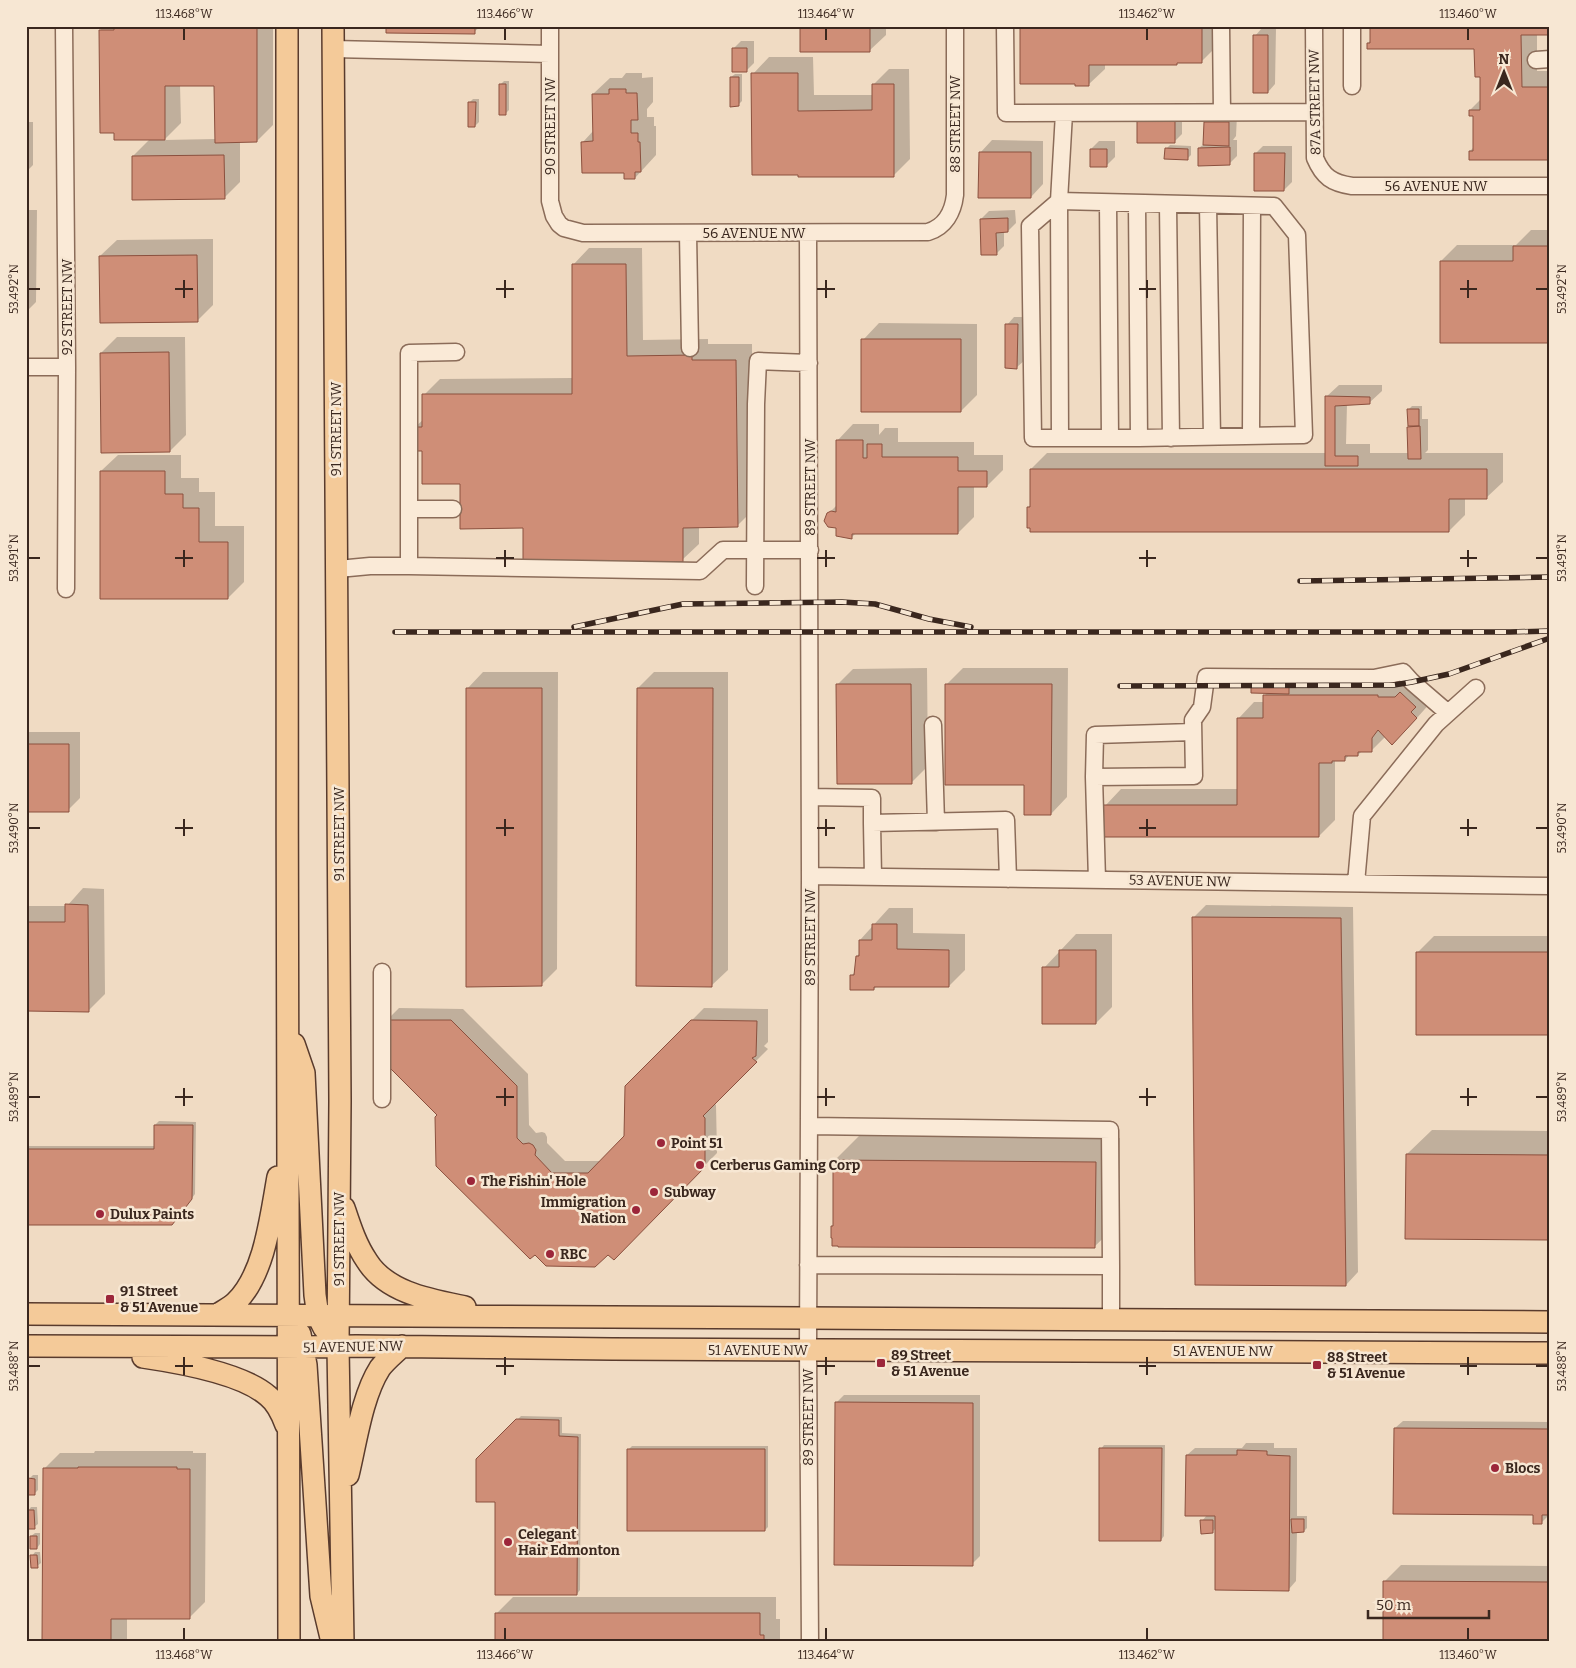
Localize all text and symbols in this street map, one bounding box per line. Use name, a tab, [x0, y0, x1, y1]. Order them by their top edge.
text: 113.468°W	[155, 7, 213, 21]
text: 113.466°W	[477, 7, 534, 21]
text: 113.464°W	[798, 7, 855, 21]
text: 113.462°W	[1119, 7, 1176, 21]
text: 113.460°W	[1439, 7, 1497, 21]
street label: 87A STREET NW	[1306, 48, 1324, 155]
north arrow	[1478, 48, 1528, 98]
text: N	[1499, 51, 1510, 68]
street label: 88 STREET NW	[947, 75, 964, 173]
street label: 90 STREET NW	[542, 76, 559, 175]
street label: 56 AVENUE NW	[1384, 178, 1488, 195]
street label: 56 AVENUE NW	[702, 225, 806, 242]
street label: 92 STREET NW	[59, 258, 76, 355]
text: 53.492°N	[7, 263, 21, 314]
text: 53.492°N	[1555, 263, 1569, 314]
street label: 91 STREET NW	[328, 381, 345, 476]
street label: 89 STREET NW	[802, 438, 819, 536]
text: 53.491°N	[7, 534, 21, 582]
text: 53.491°N	[1555, 534, 1569, 582]
street label: 91 STREET NW	[331, 786, 348, 881]
text: 53.490°N	[7, 802, 21, 853]
text: 53.490°N	[1555, 802, 1569, 853]
street label: 53 AVENUE NW	[1129, 872, 1232, 890]
street label: 89 STREET NW	[802, 888, 819, 986]
text: 53.489°N	[7, 1071, 21, 1122]
text: 53.489°N	[1555, 1071, 1569, 1122]
place label: Point 51	[671, 1135, 723, 1152]
marker: Point 51	[655, 1137, 667, 1149]
place label: Cerberus Gaming Corp	[710, 1157, 861, 1174]
marker: Cerberus Gaming Corp	[694, 1159, 706, 1171]
place label: The Fishin' Hole	[481, 1173, 587, 1190]
marker: The Fishin' Hole	[465, 1175, 477, 1187]
place label: Subway	[664, 1184, 716, 1201]
marker: Subway	[648, 1186, 660, 1198]
street label: 91 STREET NW	[331, 1191, 348, 1286]
place label: Immigration Nation	[541, 1194, 626, 1227]
marker: Immigration Nation	[630, 1204, 642, 1216]
place label: Dulux Paints	[110, 1206, 194, 1223]
marker: Dulux Paints	[94, 1208, 106, 1220]
place label: RBC	[560, 1246, 587, 1263]
marker: RBC	[544, 1248, 556, 1260]
place label: 91 Street & 51 Avenue	[120, 1283, 198, 1316]
marker: 91 Street & 51 Avenue	[104, 1293, 116, 1305]
street label: 51 AVENUE NW	[303, 1338, 404, 1356]
text: 53.488°N	[7, 1340, 21, 1391]
text: 53.488°N	[1555, 1340, 1569, 1391]
street label: 51 AVENUE NW	[708, 1342, 809, 1359]
street label: 51 AVENUE NW	[1173, 1343, 1274, 1360]
place label: 89 Street & 51 Avenue	[891, 1347, 969, 1380]
place label: 88 Street & 51 Avenue	[1327, 1349, 1405, 1382]
marker: 89 Street & 51 Avenue	[875, 1357, 887, 1369]
marker: 88 Street & 51 Avenue	[1311, 1359, 1323, 1371]
street label: 89 STREET NW	[800, 1368, 817, 1466]
place label: Blocs	[1505, 1460, 1541, 1477]
marker: Blocs	[1489, 1462, 1501, 1474]
place label: Celegant Hair Edmonton	[518, 1526, 620, 1559]
marker: Celegant Hair Edmonton	[502, 1536, 514, 1548]
scale bar	[1368, 1588, 1490, 1620]
text: 50 m	[1376, 1596, 1412, 1614]
text: 113.468°W	[155, 1648, 213, 1662]
text: 113.466°W	[477, 1648, 534, 1662]
text: 113.464°W	[798, 1648, 855, 1662]
text: 113.462°W	[1119, 1648, 1176, 1662]
text: 113.460°W	[1439, 1648, 1497, 1662]

